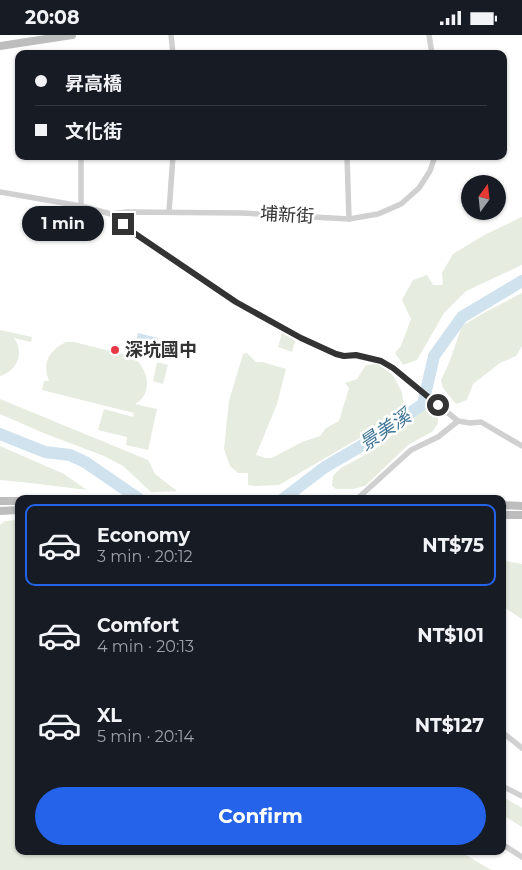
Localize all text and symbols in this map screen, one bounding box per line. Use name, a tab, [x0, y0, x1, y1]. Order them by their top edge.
text: 20:08	[25, 6, 80, 29]
text: 昇高橋	[65, 72, 122, 95]
text: 文化街	[65, 120, 122, 143]
north arrow	[461, 175, 506, 220]
map controls	[461, 175, 506, 220]
street label: 埔新街	[259, 203, 315, 227]
callout: 1 min	[23, 207, 106, 241]
route end	[112, 213, 134, 235]
text: 1 min	[41, 214, 85, 233]
place label: 深坑國中	[125, 339, 197, 361]
marker: 深坑國中	[109, 344, 121, 356]
route start	[427, 394, 449, 416]
water label: 景美溪	[355, 403, 418, 455]
icon: car	[37, 523, 82, 568]
text: Economy	[97, 524, 190, 547]
text: NT$75	[422, 534, 484, 557]
text: 3 min · 20:12	[97, 547, 193, 566]
icon: car	[37, 613, 82, 658]
text: Comfort	[97, 614, 179, 637]
text: NT$101	[417, 624, 484, 647]
text: 4 min · 20:13	[97, 637, 194, 656]
icon: car	[37, 703, 82, 748]
text: XL	[97, 704, 122, 727]
text: NT$127	[415, 714, 484, 737]
text: 5 min · 20:14	[97, 727, 194, 746]
button: Confirm	[35, 787, 486, 845]

